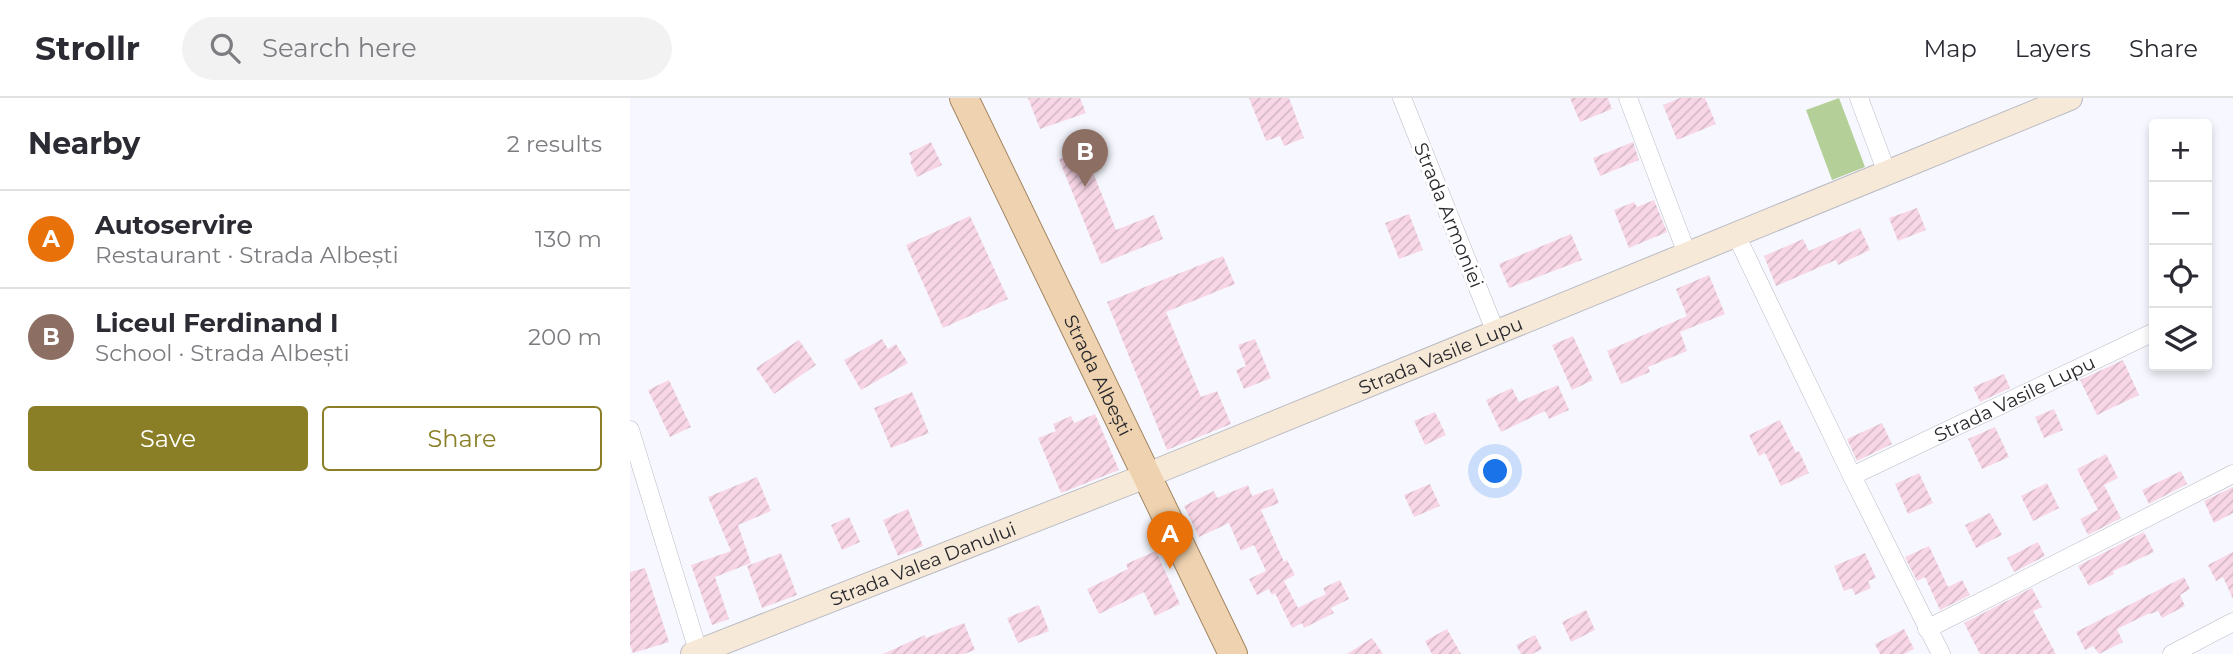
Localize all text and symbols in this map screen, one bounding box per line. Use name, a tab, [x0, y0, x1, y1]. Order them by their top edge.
search box	[182, 17, 672, 80]
text: Strollr	[35, 28, 140, 68]
icon: search	[206, 29, 244, 67]
text: Search here	[262, 32, 417, 64]
text: Map	[1923, 34, 1977, 63]
text: Layers	[2015, 34, 2091, 63]
text: Share	[2129, 34, 2198, 63]
map controls	[2149, 119, 2212, 371]
button: +	[2149, 119, 2212, 182]
text: Nearby	[28, 125, 140, 162]
pin: B	[1062, 129, 1108, 187]
text: 2 results	[507, 130, 602, 158]
street label: Strada Armoniei	[1409, 139, 1488, 291]
button: −	[2149, 182, 2212, 245]
text: Autoservire	[95, 209, 253, 241]
text: A	[42, 225, 60, 253]
text: 130 m	[535, 225, 602, 253]
text: Restaurant · Strada Albești	[95, 241, 399, 269]
button: locate	[2149, 245, 2212, 308]
text: Liceul Ferdinand I	[95, 307, 339, 339]
button: layers	[2149, 308, 2212, 371]
street label: Strada Albești	[1059, 311, 1137, 440]
street label: Strada Vasile Lupu	[1355, 312, 1526, 400]
text: B	[42, 323, 60, 351]
text: 200 m	[528, 323, 602, 351]
text: School · Strada Albești	[95, 339, 350, 367]
street label: Strada Vasile Lupu	[1931, 351, 2099, 447]
button: Save	[28, 406, 308, 471]
button: Share	[322, 406, 602, 471]
your location	[1478, 454, 1512, 488]
pin: A	[1147, 511, 1193, 569]
street label: Strada Valea Danului	[827, 517, 1019, 611]

